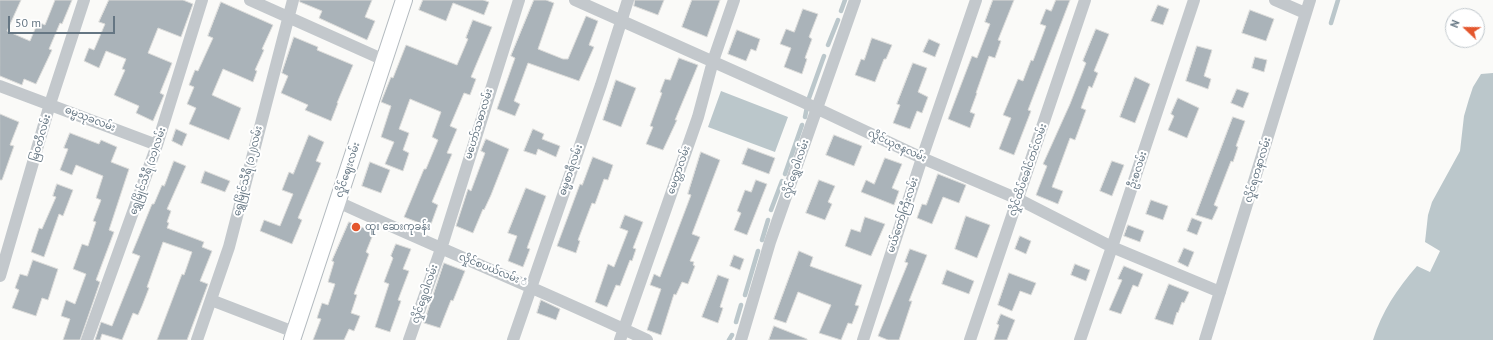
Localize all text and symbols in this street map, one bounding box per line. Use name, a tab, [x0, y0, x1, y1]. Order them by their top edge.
scale bar	[10, 8, 117, 34]
north arrow	[1445, 8, 1485, 48]
text: 50 m	[15, 15, 41, 30]
text: N	[1447, 18, 1463, 30]
street label: မဟော်သဓာလမ်း	[463, 87, 495, 161]
street label: ဓမ္မသုခလမ်း	[63, 104, 117, 134]
street label: မြဝတီလမ်း	[29, 113, 53, 163]
street label: လှိုင်ထိပ်ခေါင်တင်လမ်း	[1007, 122, 1049, 218]
street label: ရွှေမြိုင်သီရီ (၁၂)လမ်း	[231, 125, 265, 217]
street label: ရွှေမြိုင်သီရီ (၁၁)လမ်း	[127, 126, 169, 216]
street label: လှိုင်ယုဇနလမ်း	[866, 127, 928, 165]
street label: လှိုင်ရတနာလမ်း	[1242, 136, 1274, 204]
street label: လှိုင်ရွှေဝါလမ်း	[780, 138, 812, 200]
street label: လှိုင်ဈေးလမ်း	[333, 141, 363, 199]
street label: ဓမ္မစာရီလမ်း	[557, 143, 585, 197]
street label: မေတ္တာလမ်း	[665, 144, 693, 196]
street label: ဦးစလမ်း	[1126, 150, 1150, 190]
street label: မယ်တော်ကြီးလမ်း	[885, 176, 921, 254]
marker: ထူး ဆေးကုခန်း	[350, 221, 362, 233]
place label: ထူး ဆေးကုခန်း	[365, 221, 430, 233]
street label: လှိုင်စပယ်လမ်း ံ	[457, 251, 529, 289]
street label: လှိုင်ရွှေဝါလမ်း	[409, 263, 441, 325]

